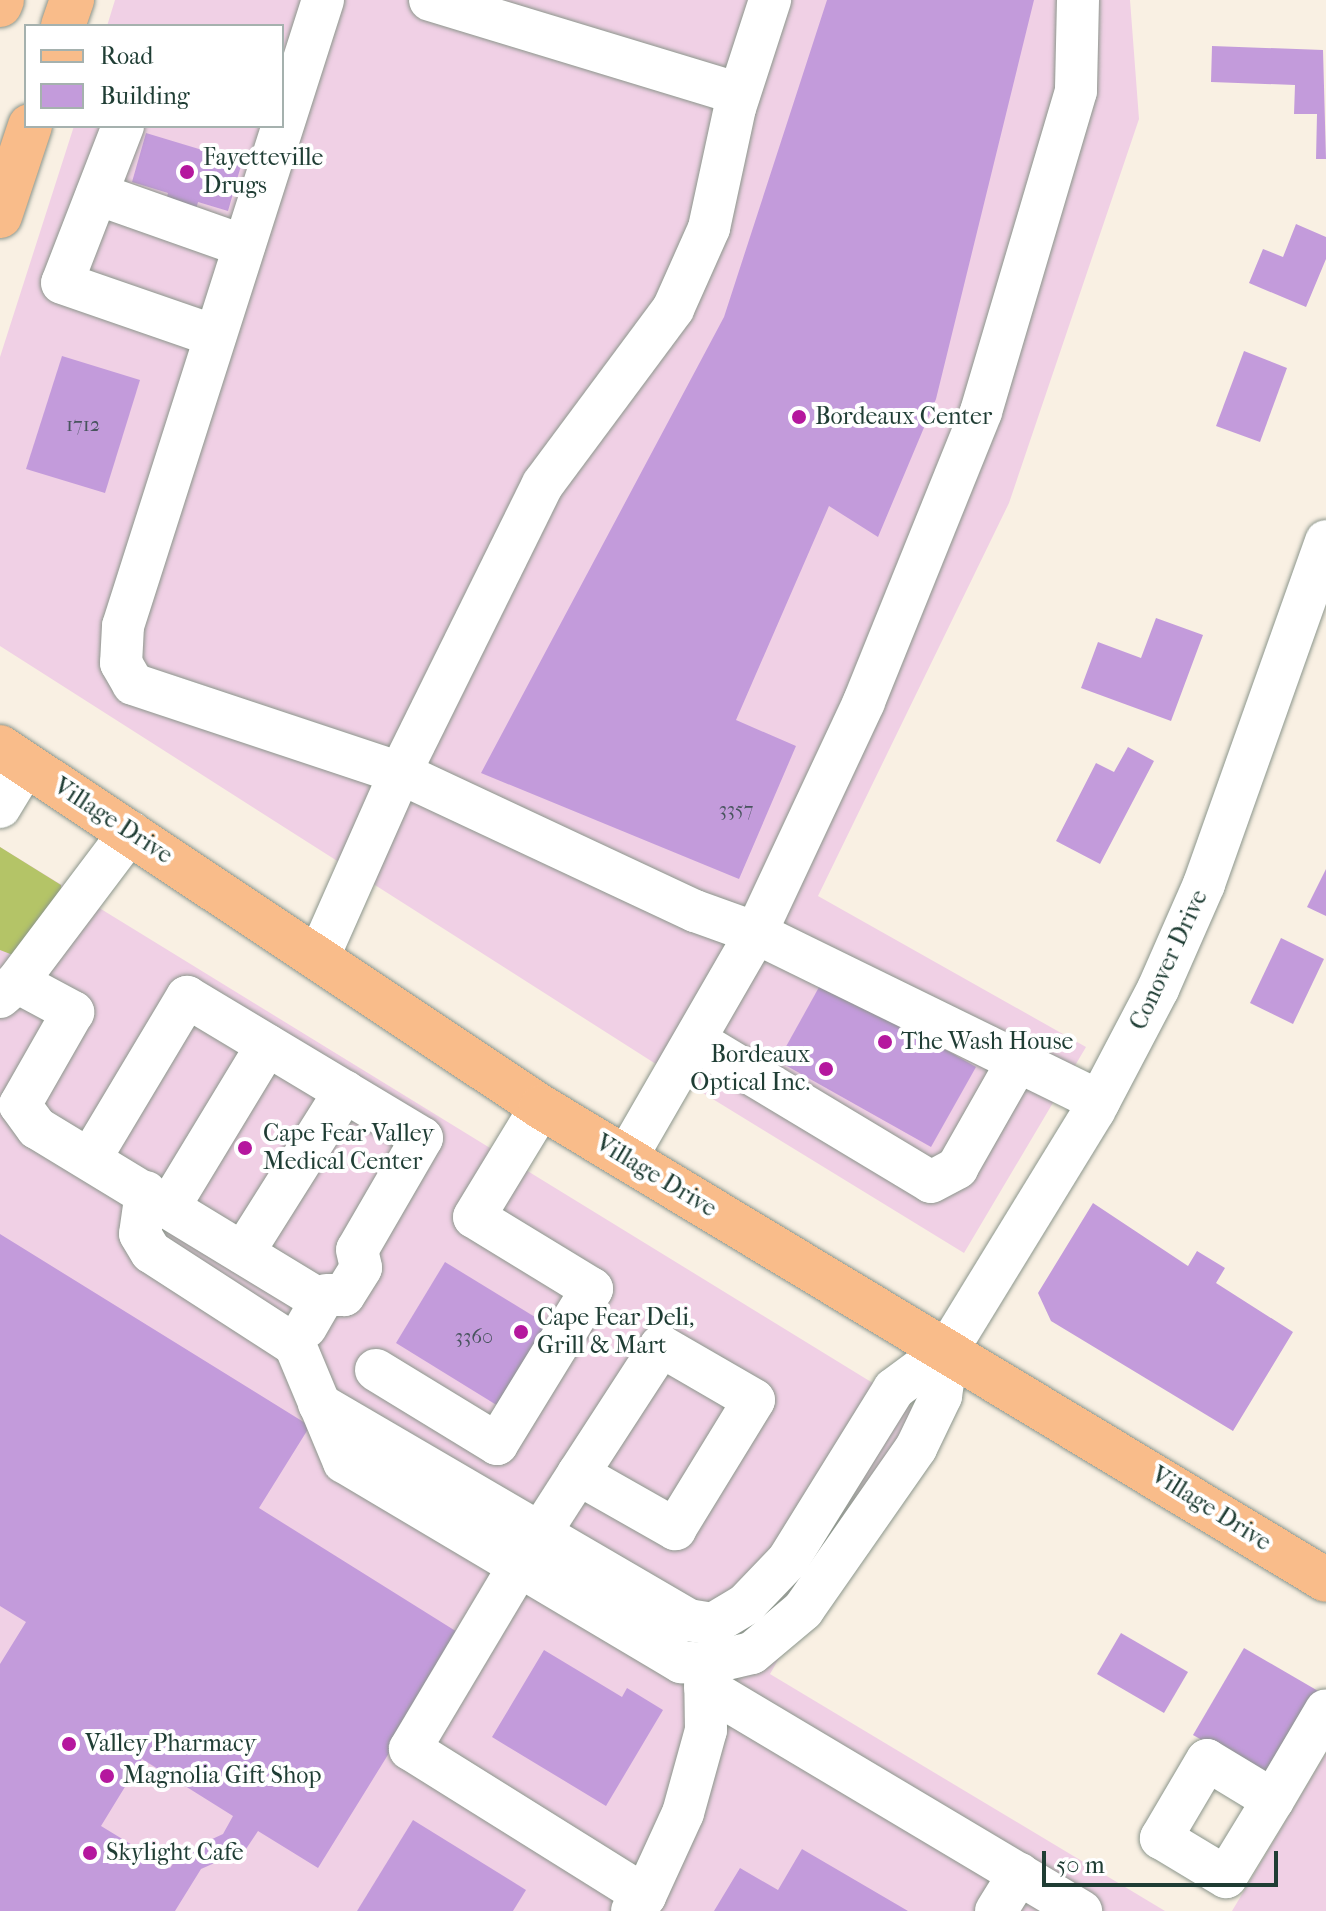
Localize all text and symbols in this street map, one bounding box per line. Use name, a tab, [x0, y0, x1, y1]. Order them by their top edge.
legend	[24, 24, 284, 128]
text: Road	[100, 42, 153, 70]
text: Building	[100, 82, 190, 110]
place label: Fayetteville Drugs	[203, 144, 323, 200]
marker: Fayetteville Drugs	[178, 163, 196, 181]
place label: Bordeaux Center	[815, 403, 992, 431]
marker: Bordeaux Center	[790, 408, 808, 426]
house number: 1712	[66, 412, 100, 436]
street label: Village Drive	[48, 772, 178, 870]
house number: 3357	[719, 797, 753, 821]
street label: Conover Drive	[1124, 885, 1214, 1035]
place label: The Wash House	[901, 1028, 1073, 1056]
marker: The Wash House	[876, 1033, 894, 1051]
place label: Bordeaux Optical Inc.	[690, 1041, 810, 1097]
marker: Bordeaux Optical Inc.	[817, 1060, 835, 1078]
place label: Cape Fear Valley Medical Center	[263, 1120, 434, 1176]
street label: Village Drive	[591, 1129, 721, 1223]
marker: Cape Fear Valley Medical Center	[234, 1137, 256, 1159]
place label: Cape Fear Deli, Grill & Mart	[537, 1304, 694, 1360]
marker: Cape Fear Deli, Grill & Mart	[512, 1323, 530, 1341]
house number: 3360	[455, 1324, 493, 1348]
street label: Village Drive	[1146, 1461, 1276, 1557]
place label: Valley Pharmacy	[85, 1730, 256, 1758]
marker: Valley Pharmacy	[60, 1735, 78, 1753]
place label: Magnolia Gift Shop	[123, 1762, 321, 1790]
marker: Magnolia Gift Shop	[98, 1767, 116, 1785]
scale bar	[1046, 1835, 1282, 1885]
place label: Skylight Cafe	[106, 1839, 244, 1867]
marker: Skylight Cafe	[81, 1844, 99, 1862]
text: 50 m	[1056, 1851, 1105, 1879]

